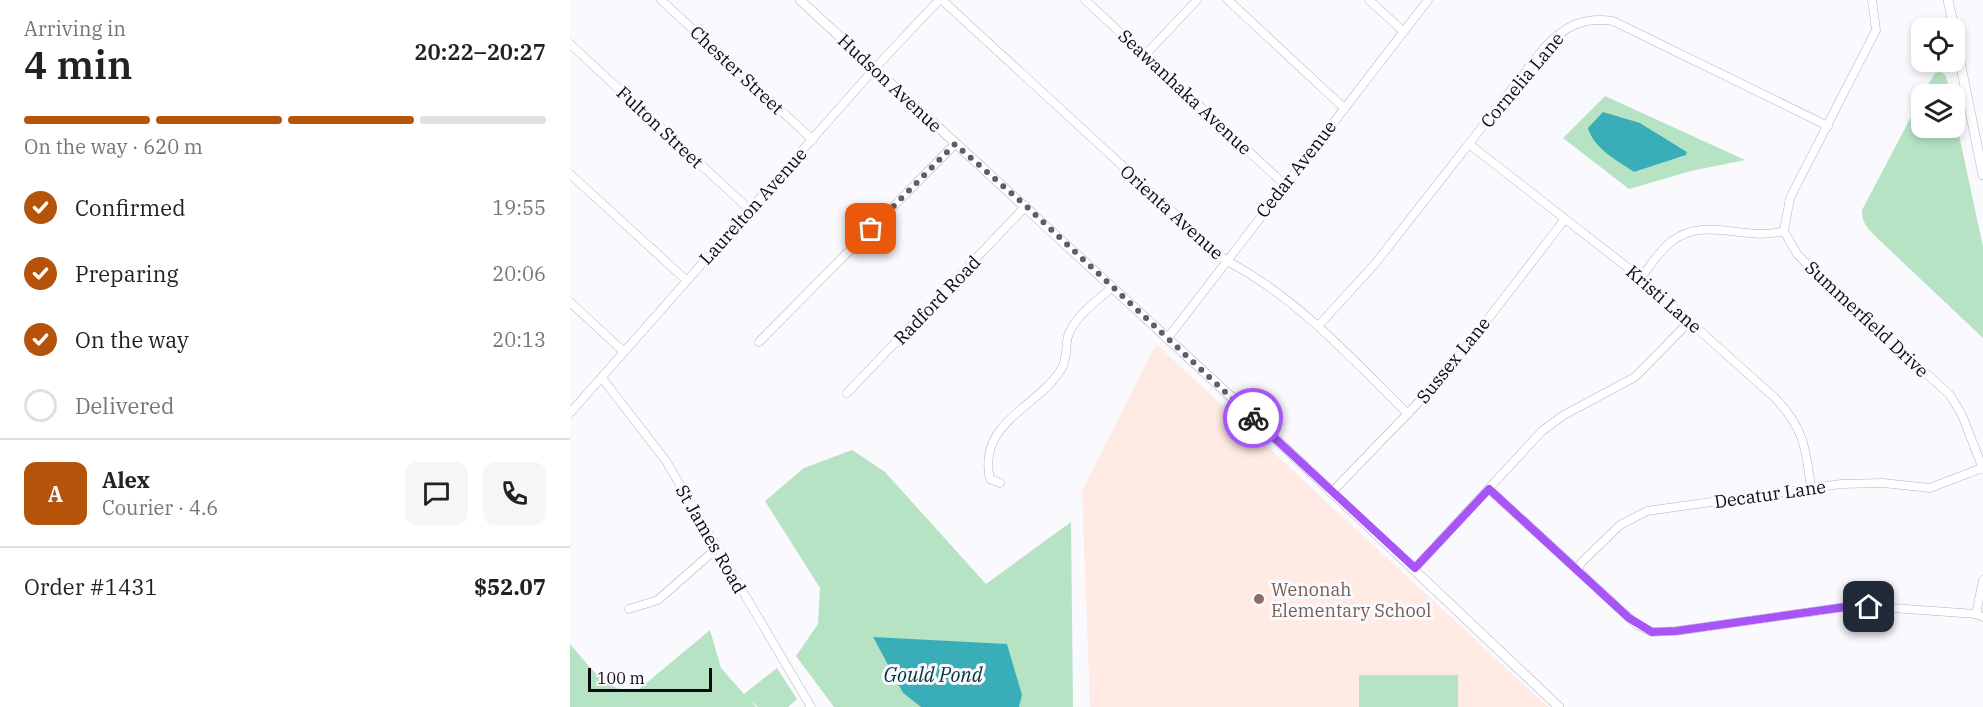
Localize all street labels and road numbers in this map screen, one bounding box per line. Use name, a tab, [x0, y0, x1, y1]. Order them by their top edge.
street label: Chester Street	[685, 21, 789, 119]
street label: Seawanhaka Avenue	[1113, 24, 1257, 160]
street label: Cornelia Lane	[1475, 28, 1569, 132]
street label: Hudson Avenue	[833, 29, 947, 137]
street label: Fulton Street	[612, 81, 708, 173]
street label: Cedar Avenue	[1251, 116, 1341, 222]
street label: Laurelton Avenue	[694, 143, 812, 269]
street label: Orienta Avenue	[1116, 160, 1228, 264]
street label: Radford Road	[889, 251, 985, 349]
street label: Summerfield Drive	[1800, 256, 1934, 382]
street label: Kristi Lane	[1621, 260, 1707, 338]
street label: Sussex Lane	[1411, 312, 1495, 408]
street label: Decatur Lane	[1713, 475, 1827, 513]
street label: St James Road	[671, 481, 751, 598]

